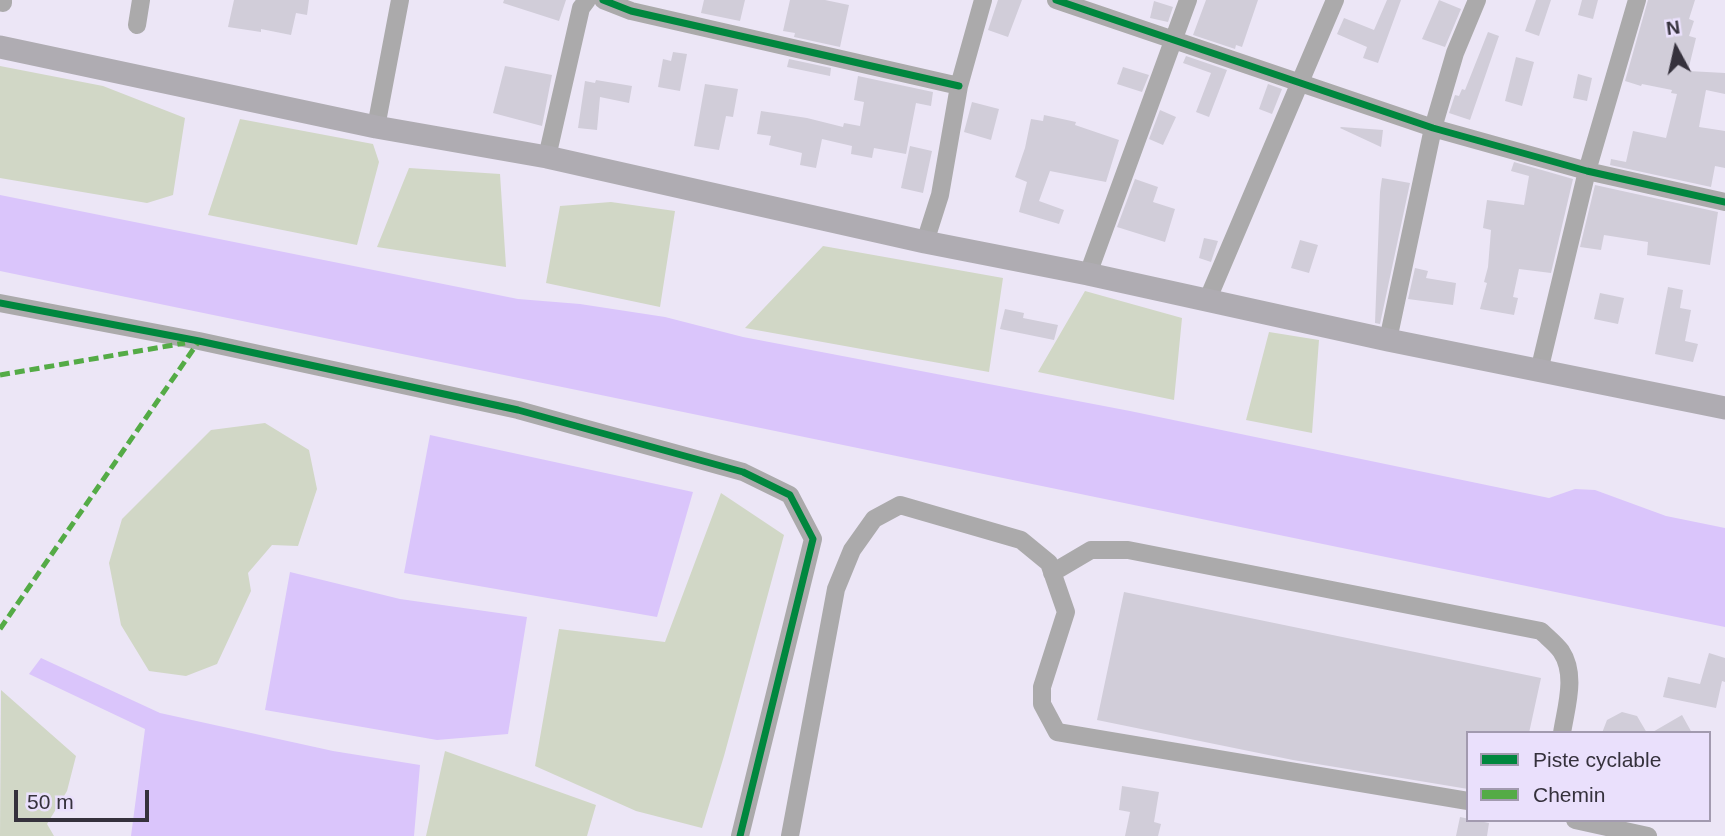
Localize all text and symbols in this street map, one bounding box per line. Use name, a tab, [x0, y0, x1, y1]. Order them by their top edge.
north arrow	[1641, 14, 1711, 84]
text: N	[1665, 16, 1681, 39]
legend	[1466, 731, 1711, 822]
text: Piste cyclable	[1533, 748, 1661, 771]
scale bar	[18, 776, 152, 820]
text: Chemin	[1533, 783, 1605, 806]
text: 50 m	[27, 790, 74, 813]

